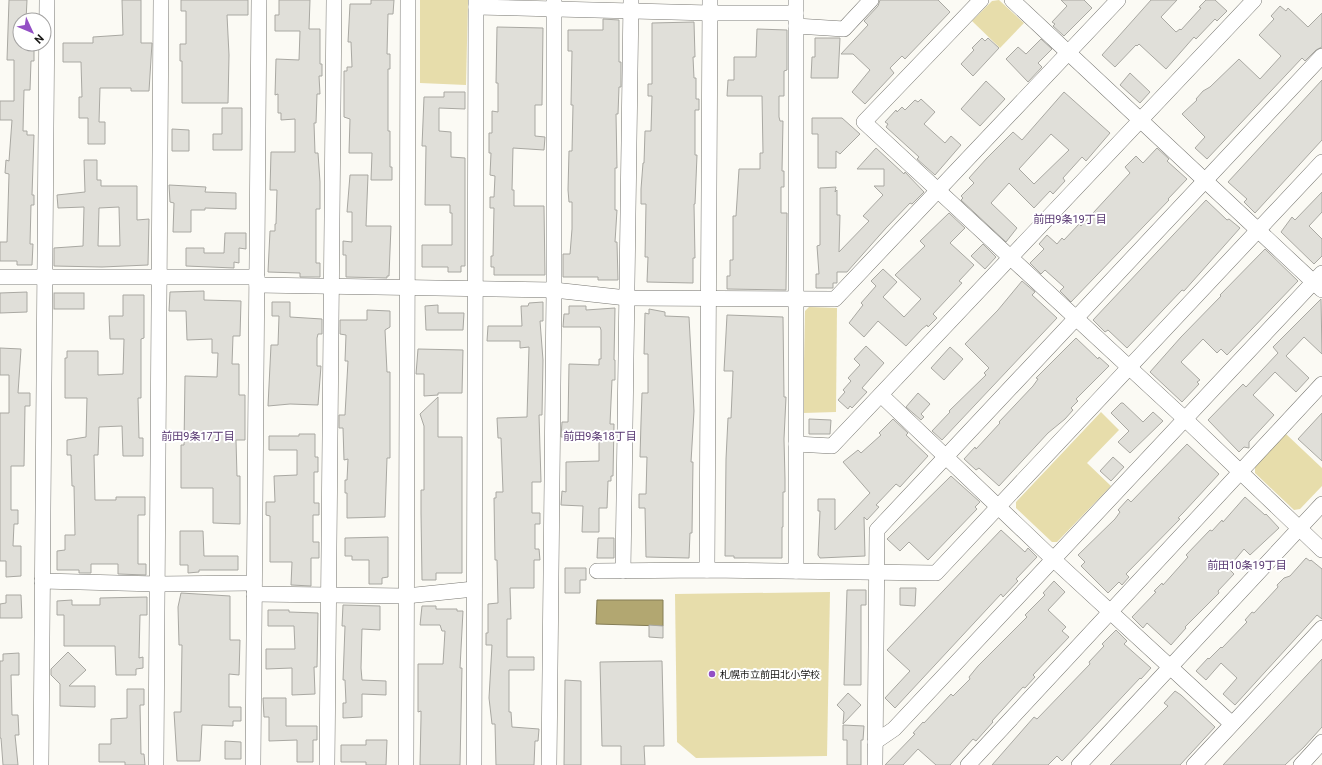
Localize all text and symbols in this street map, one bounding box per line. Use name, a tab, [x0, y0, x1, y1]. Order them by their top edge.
north arrow	[12, 12, 52, 52]
text: N	[31, 31, 46, 46]
district label: 前田9条19丁目	[1033, 213, 1107, 226]
district label: 前田9条17丁目	[161, 430, 235, 443]
district label: 前田9条18丁目	[563, 430, 637, 443]
district label: 前田10条19丁目	[1207, 559, 1287, 572]
marker: 札幌市立前田北小学校	[707, 669, 717, 679]
place label: 札幌市立前田北小学校	[720, 669, 820, 680]

